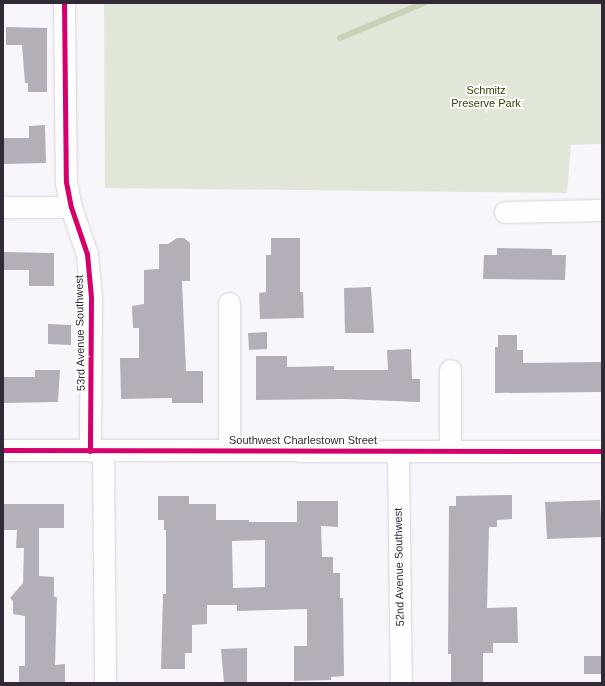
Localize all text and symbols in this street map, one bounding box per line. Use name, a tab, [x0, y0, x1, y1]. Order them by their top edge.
park label: Schmitz Preserve Park	[451, 84, 521, 110]
street label: 53rd Avenue Southwest	[72, 275, 88, 391]
street label: Southwest Charlestown Street	[229, 433, 377, 447]
street label: 52nd Avenue Southwest	[391, 507, 407, 627]

